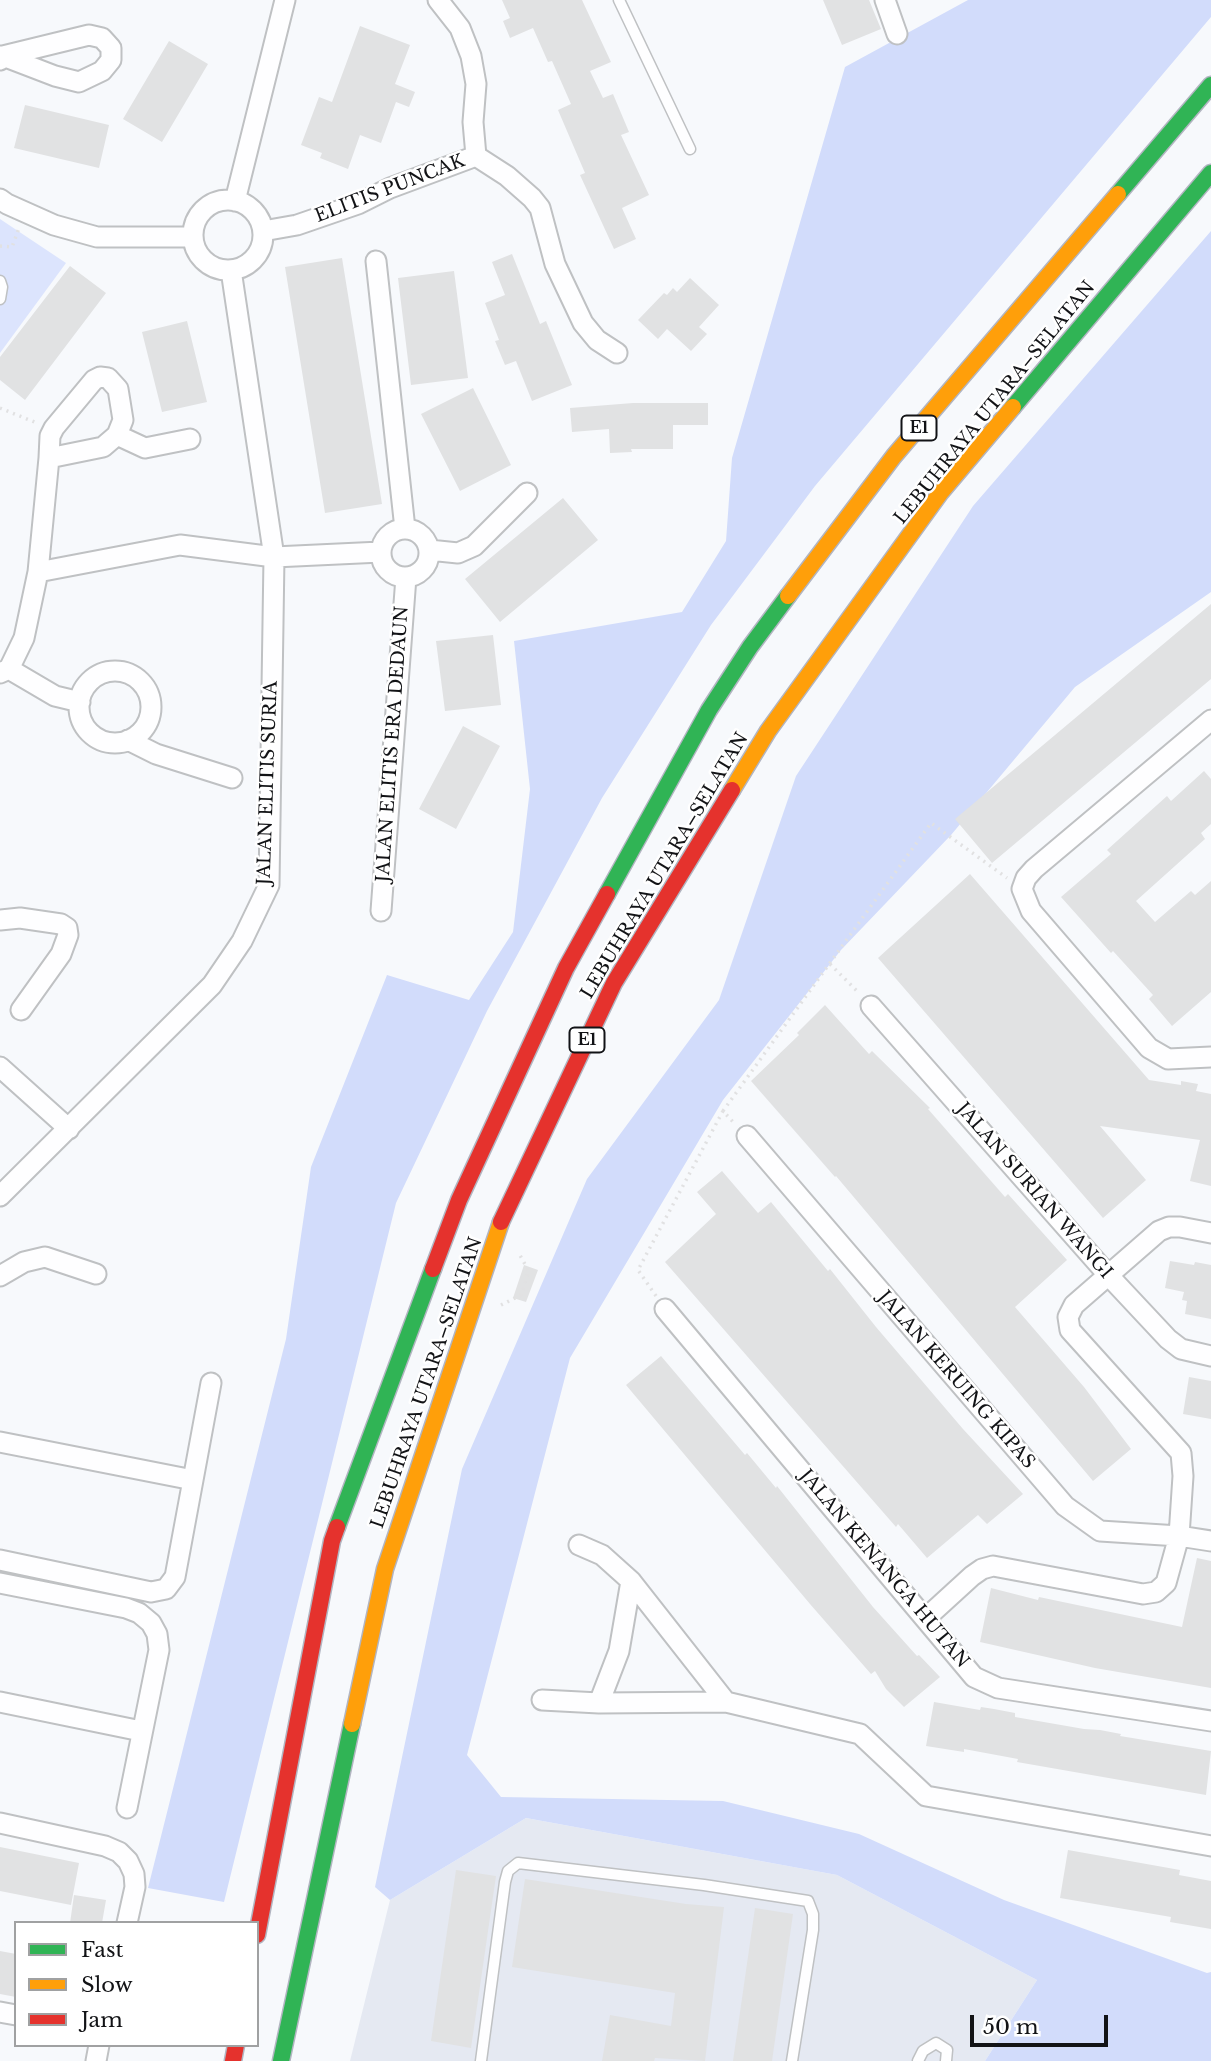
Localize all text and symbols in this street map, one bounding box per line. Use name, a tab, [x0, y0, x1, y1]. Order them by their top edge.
street label: ELITIS PUNCAK	[312, 151, 468, 227]
street label: LEBUHRAYA UTARA–SELATAN	[890, 277, 1100, 529]
road number: E1	[902, 416, 936, 440]
street label: JALAN ELITIS ERA DEDAUN	[373, 605, 413, 883]
street label: JALAN ELITIS SURIA	[254, 681, 282, 885]
street label: LEBUHRAYA UTARA–SELATAN	[577, 729, 753, 1003]
road number: E1	[570, 1028, 604, 1052]
street label: JALAN SURIAN WANGI	[952, 1099, 1116, 1283]
street label: LEBUHRAYA UTARA–SELATAN	[367, 1235, 487, 1531]
street label: JALAN KERUING KIPAS	[873, 1287, 1039, 1473]
street label: JALAN KENANGA HUTAN	[795, 1465, 973, 1673]
legend	[14, 1921, 259, 2047]
text: Fast	[81, 1937, 123, 1963]
text: Slow	[81, 1972, 133, 1998]
scale bar	[973, 2002, 1111, 2046]
text: Jam	[81, 2007, 123, 2033]
text: 50 m	[983, 2014, 1038, 2040]

